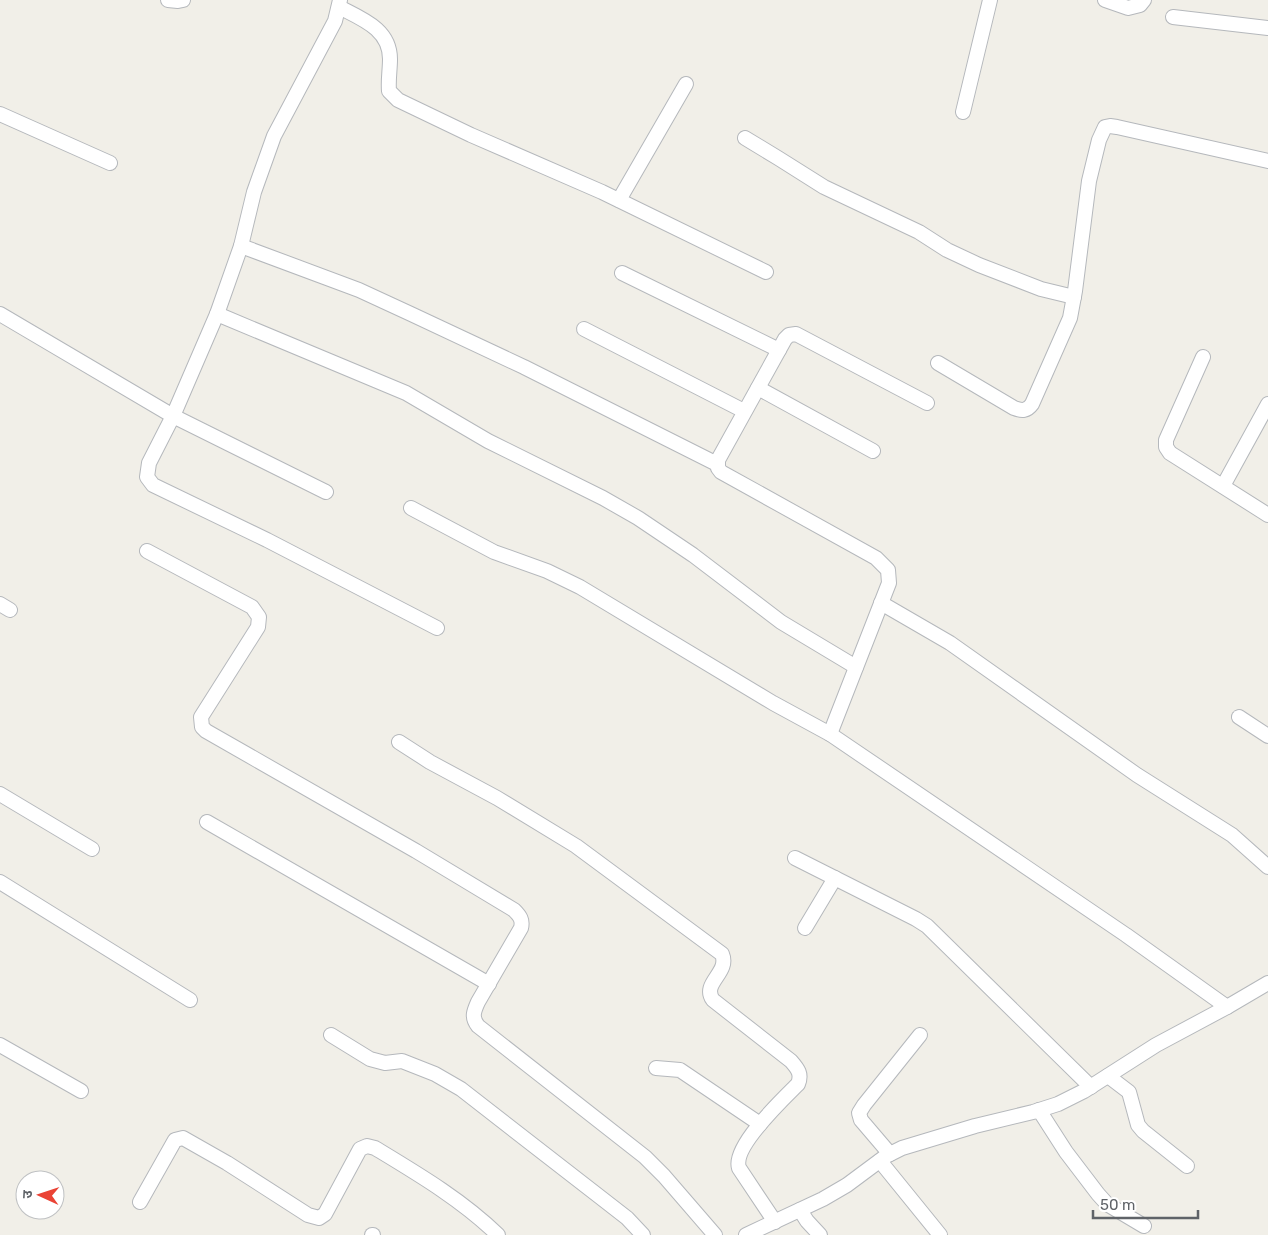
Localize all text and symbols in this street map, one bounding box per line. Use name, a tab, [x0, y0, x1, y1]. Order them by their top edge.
north arrow	[15, 1170, 65, 1220]
scale bar	[1093, 1188, 1198, 1220]
text: उ	[19, 1189, 36, 1199]
text: 50 m	[1100, 1196, 1135, 1214]

